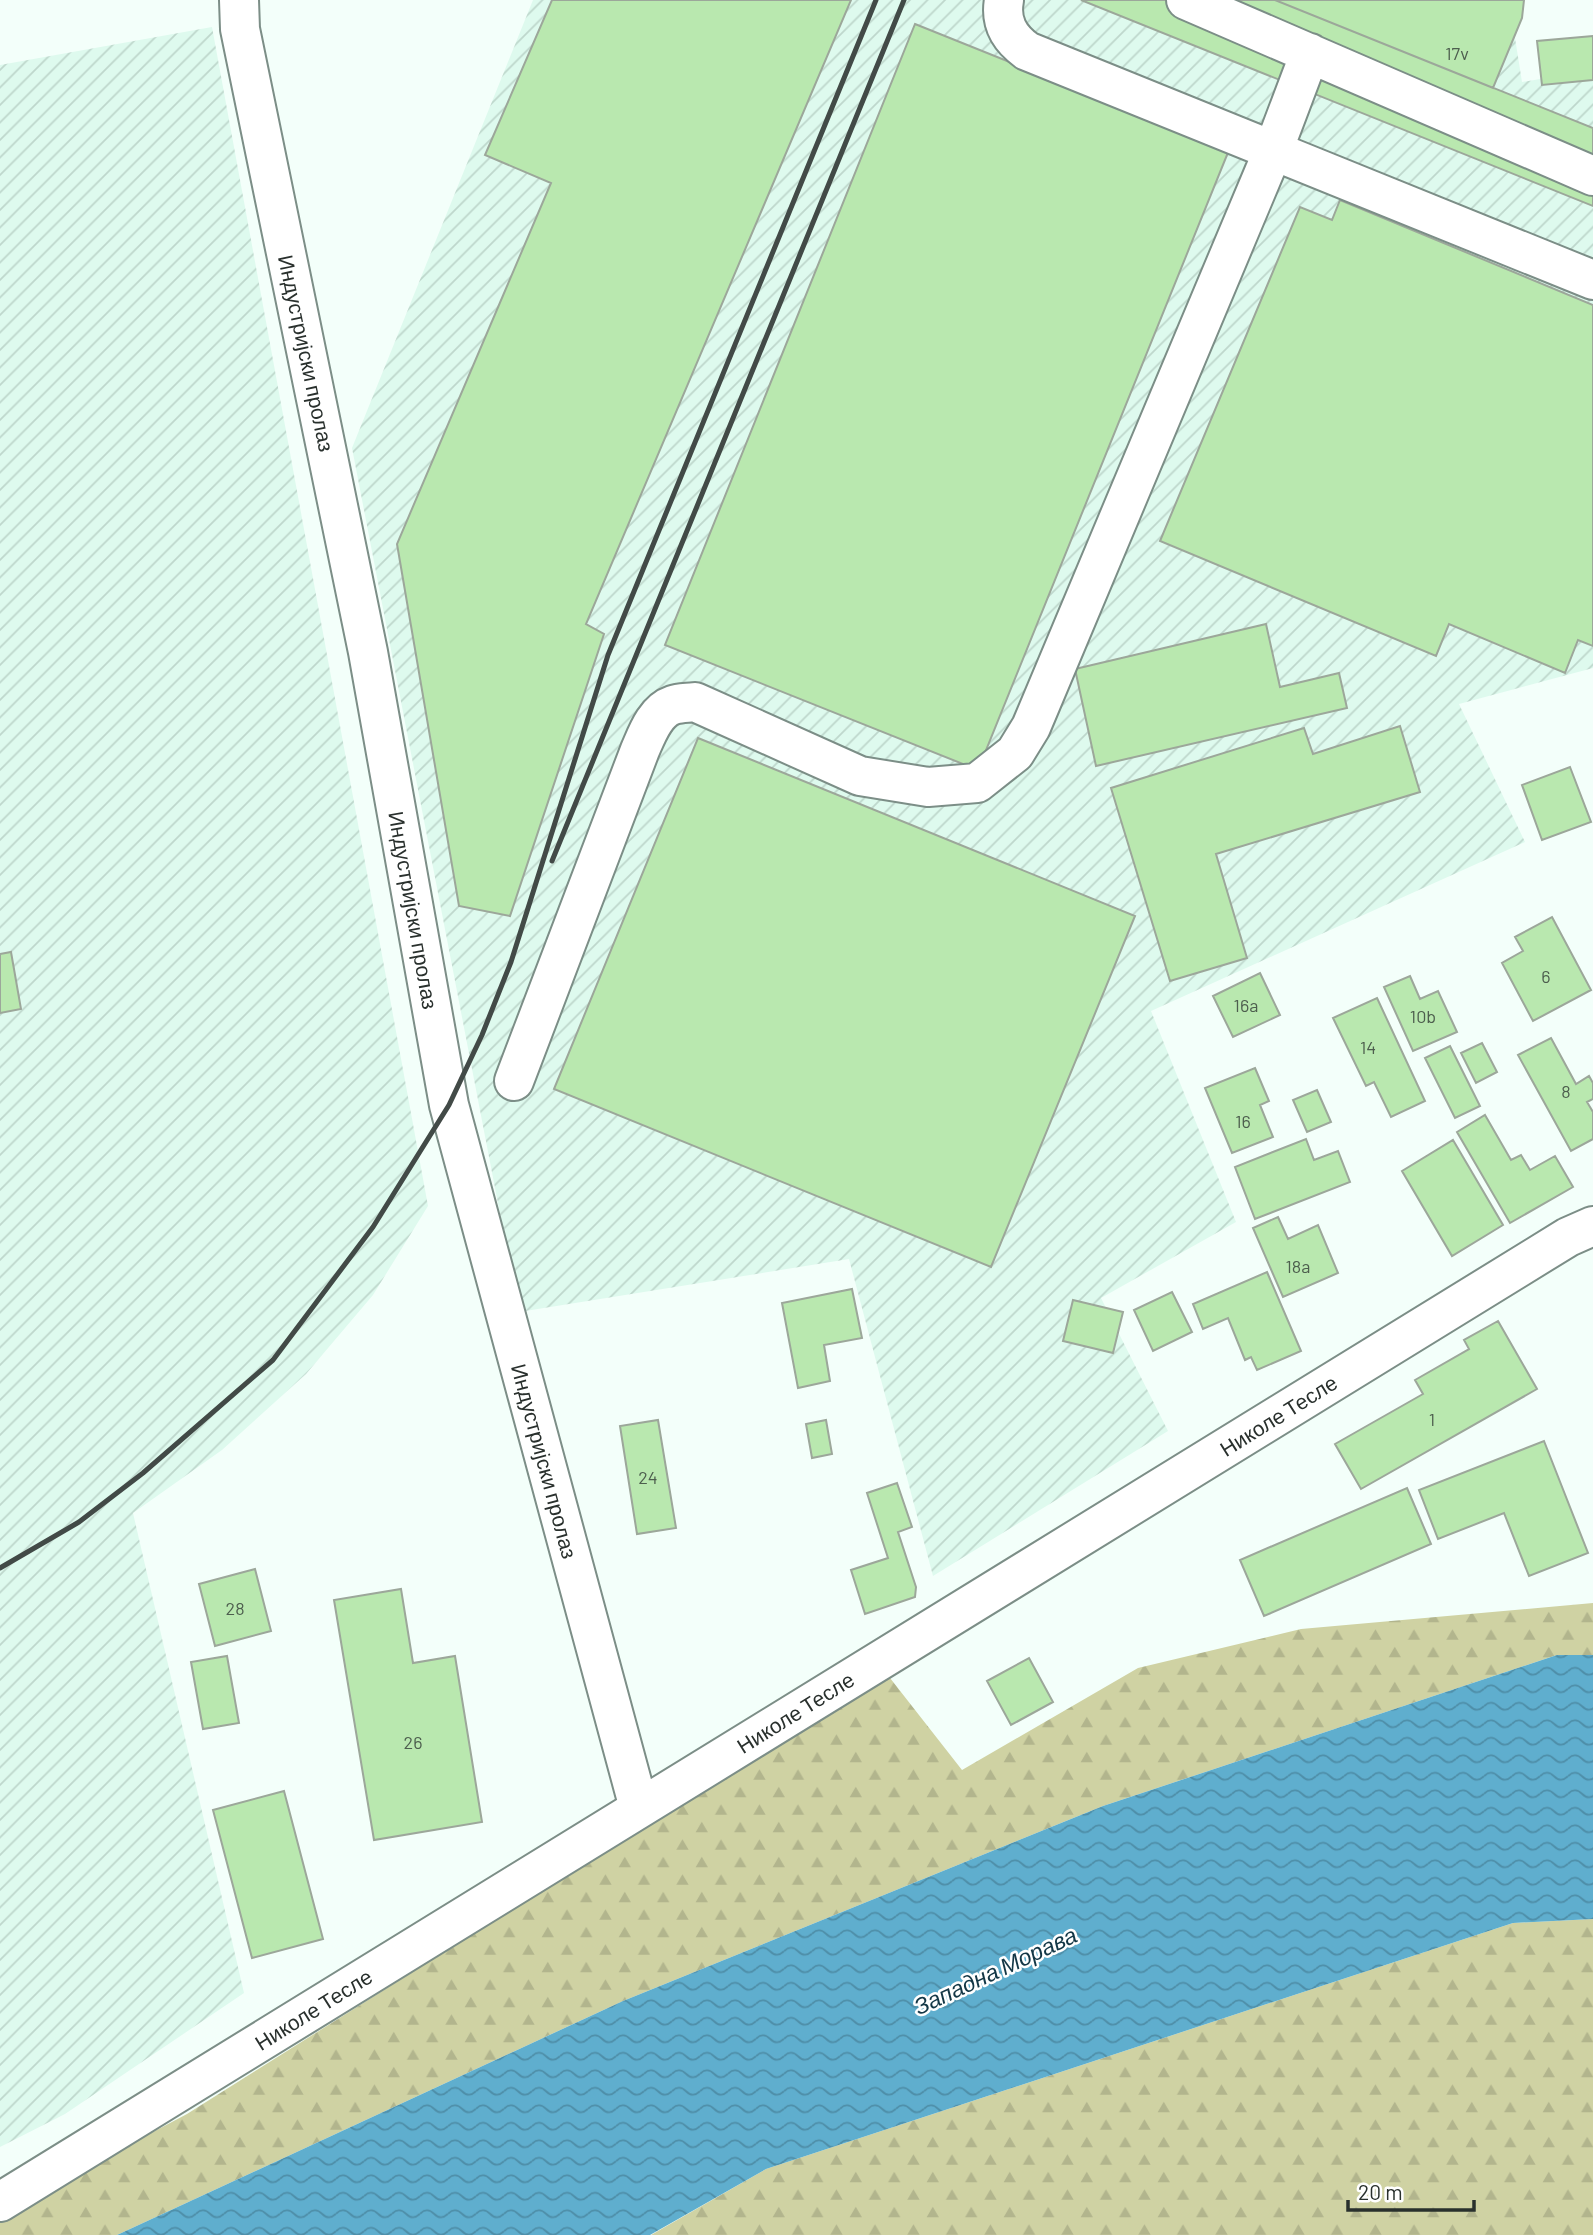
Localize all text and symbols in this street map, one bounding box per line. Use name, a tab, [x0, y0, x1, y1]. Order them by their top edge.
house number: 17v	[1445, 42, 1469, 64]
street label: Индустријски пролаз	[274, 252, 340, 454]
street label: Индустријски пролаз	[384, 809, 444, 1011]
house number: 6	[1541, 965, 1551, 987]
house number: 16a	[1234, 994, 1258, 1016]
house number: 10b	[1410, 1005, 1436, 1027]
house number: 14	[1360, 1036, 1376, 1058]
house number: 8	[1561, 1080, 1571, 1102]
house number: 16	[1235, 1110, 1251, 1132]
house number: 18a	[1286, 1255, 1310, 1277]
street label: Индустријски пролаз	[507, 1361, 583, 1561]
street label: Николе Тесле	[1215, 1369, 1341, 1461]
house number: 1	[1429, 1408, 1435, 1430]
house number: 24	[638, 1466, 658, 1488]
house number: 28	[225, 1597, 245, 1619]
street label: Николе Тесле	[732, 1666, 858, 1758]
house number: 26	[404, 1731, 422, 1753]
water label: Западна Морава	[909, 1920, 1081, 2020]
street label: Николе Тесле	[250, 1963, 376, 2055]
scale bar	[1348, 2168, 1474, 2212]
text: 20 m	[1358, 2179, 1403, 2204]

